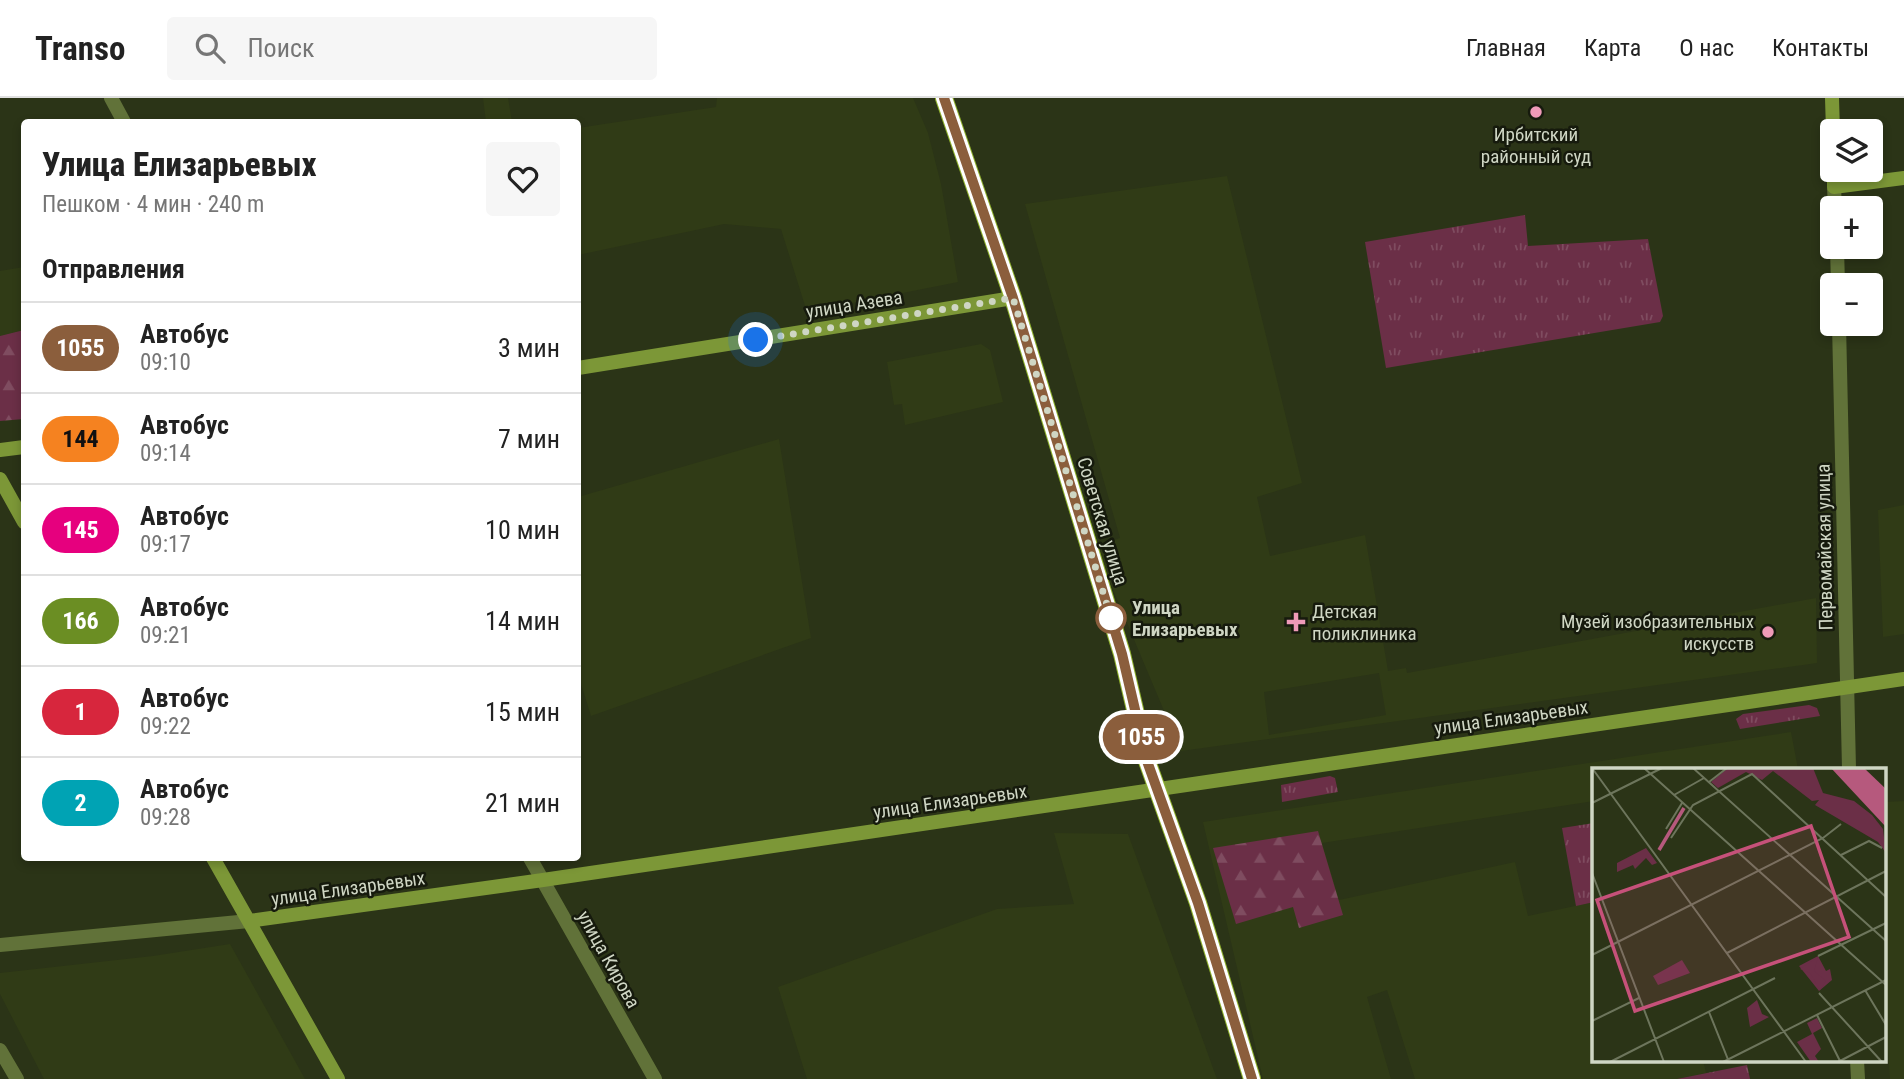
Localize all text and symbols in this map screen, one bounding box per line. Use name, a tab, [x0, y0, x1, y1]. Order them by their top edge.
search box	[167, 17, 657, 80]
text: Transo	[35, 29, 125, 68]
icon: search	[191, 29, 229, 67]
text: Поиск	[247, 33, 314, 63]
text: Главная	[1466, 34, 1546, 62]
text: Карта	[1584, 34, 1641, 62]
text: О нас	[1679, 34, 1734, 62]
text: Контакты	[1772, 34, 1869, 62]
marker: Ирбитский районный суд	[1528, 104, 1544, 120]
map controls	[1820, 119, 1883, 336]
button: layers	[1820, 119, 1883, 182]
place label: Ирбитский районный суд	[1481, 123, 1591, 168]
button: heart	[486, 142, 560, 216]
text: Улица Елизарьевых	[42, 145, 317, 184]
text: Пешком · 4 мин · 240 m	[42, 191, 264, 218]
button: +	[1820, 196, 1883, 259]
text: Отправления	[42, 254, 185, 284]
button: −	[1820, 273, 1883, 336]
street label: улица Азева	[804, 286, 904, 323]
text: Автобус	[140, 319, 229, 349]
your location	[738, 322, 773, 357]
text: 3 мин	[498, 333, 560, 363]
text: 1055	[56, 334, 105, 362]
text: 09:10	[140, 349, 191, 376]
text: Автобус	[140, 410, 229, 440]
text: 7 мин	[498, 424, 560, 454]
text: 144	[62, 425, 99, 453]
text: 09:14	[140, 440, 191, 467]
street label: Советская улица	[1072, 454, 1133, 588]
street label: Первомайская улица	[1812, 463, 1837, 631]
text: Автобус	[140, 501, 229, 531]
text: 10 мин	[485, 515, 560, 545]
text: 145	[62, 516, 99, 544]
text: 09:17	[140, 531, 191, 558]
text: Автобус	[140, 592, 229, 622]
place label: Улица Елизарьевых	[1132, 596, 1238, 641]
place label: Детская поликлиника	[1312, 600, 1417, 645]
marker: Улица Елизарьевых	[1096, 603, 1126, 633]
text: 14 мин	[485, 606, 560, 636]
text: 166	[62, 607, 99, 635]
place label: Музей изобразительных искусств	[1561, 610, 1754, 655]
marker: Детская поликлиника	[1286, 612, 1306, 632]
text: 09:21	[140, 622, 191, 649]
marker: Музей изобразительных искусств	[1760, 624, 1776, 640]
text: Автобус	[140, 683, 229, 713]
street label: улица Елизарьевых	[1433, 695, 1589, 740]
text: 15 мин	[485, 697, 560, 727]
text: 1	[74, 698, 87, 726]
text: 09:22	[140, 713, 191, 740]
line badge: 1055	[1092, 714, 1190, 760]
text: 1055	[1117, 723, 1165, 751]
inset map	[1592, 768, 1886, 1062]
text: Автобус	[140, 774, 229, 804]
street label: улица Елизарьевых	[872, 779, 1028, 824]
text: 21 мин	[485, 788, 560, 818]
text: 2	[74, 789, 87, 817]
text: 09:28	[140, 804, 191, 831]
street label: улица Елизарьевых	[270, 866, 426, 911]
street label: улица Кирова	[572, 906, 645, 1012]

